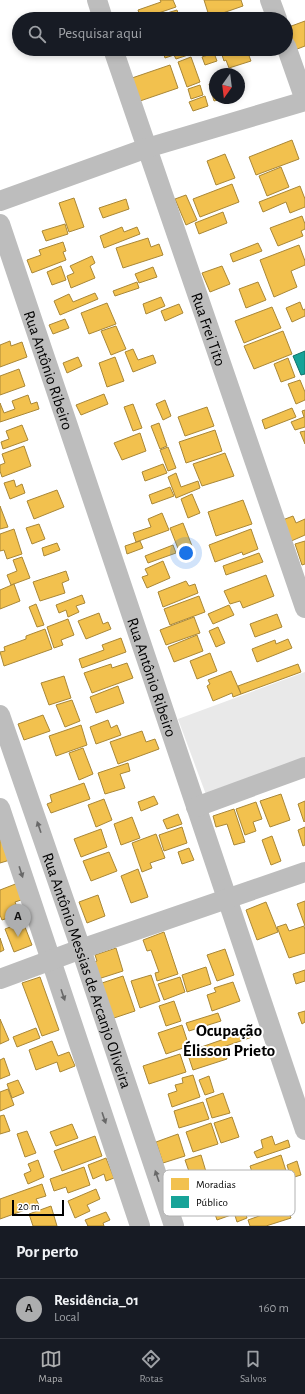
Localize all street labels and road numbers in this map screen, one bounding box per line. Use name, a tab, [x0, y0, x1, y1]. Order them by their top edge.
street label: Rua Frei Tito	[188, 290, 228, 368]
street label: Rua Antônio Ribeiro	[21, 309, 76, 432]
street label: Rua Antônio Ribeiro	[124, 616, 179, 739]
street label: Rua Antônio Messias de Arcanjo Oliveira	[39, 851, 134, 1091]

